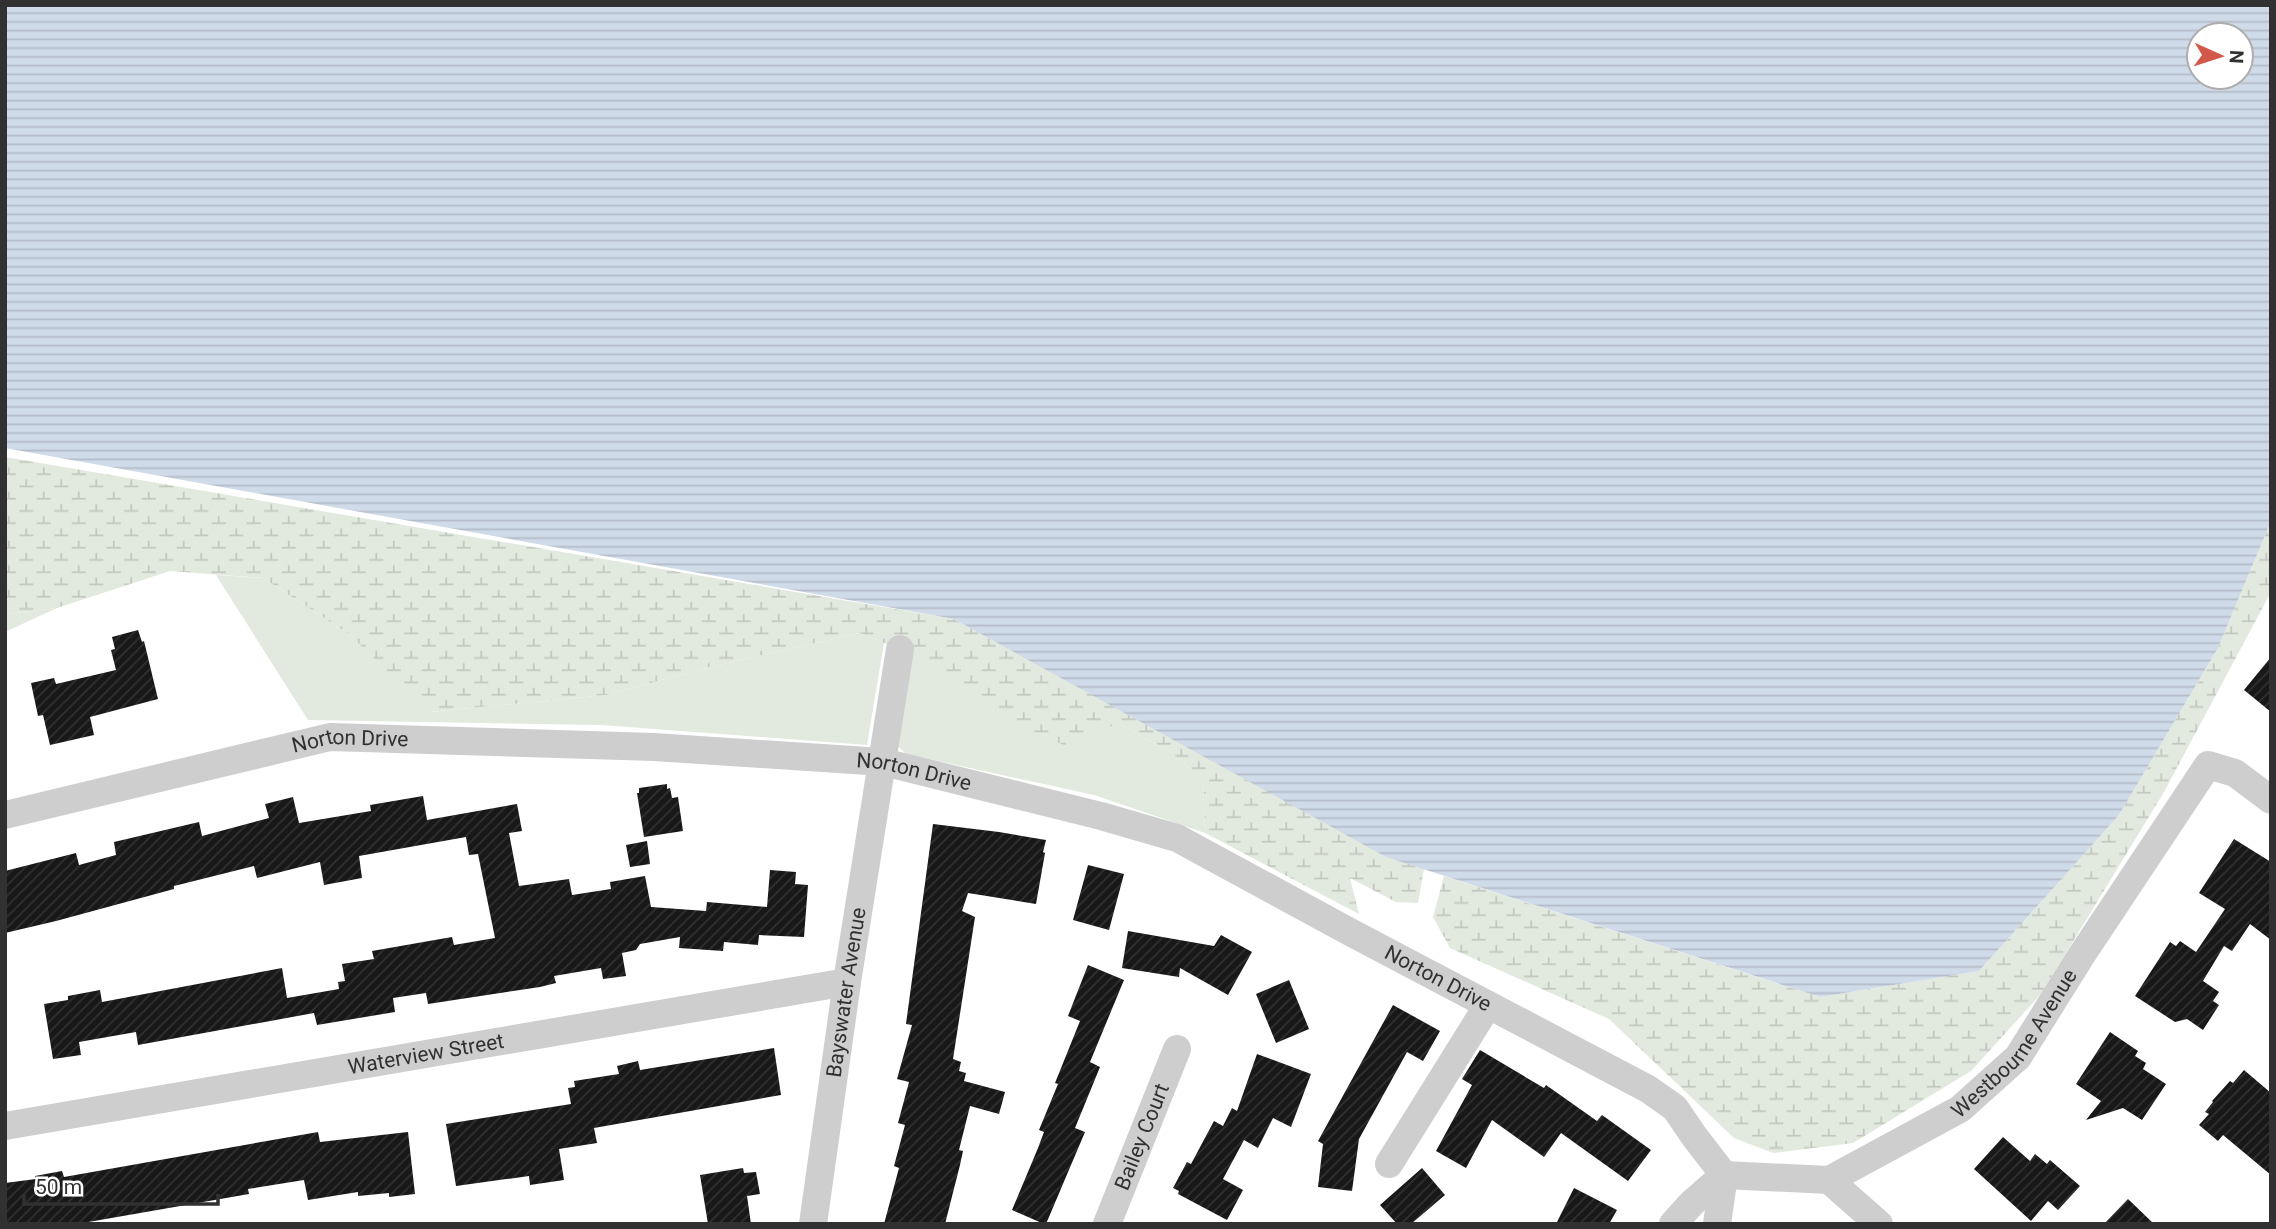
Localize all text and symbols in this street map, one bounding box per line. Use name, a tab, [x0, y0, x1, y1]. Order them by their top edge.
north arrow	[2185, 21, 2255, 91]
text: N	[2225, 50, 2248, 64]
street label: Norton Drive	[289, 725, 409, 758]
street label: Norton Drive	[856, 748, 974, 795]
street label: Bayswater Avenue	[822, 906, 871, 1079]
street label: Norton Drive	[1381, 940, 1496, 1016]
street label: Westbourne Avenue	[1947, 965, 2082, 1123]
street label: Waterview Street	[346, 1029, 506, 1079]
street label: Bailey Court	[1110, 1080, 1174, 1193]
scale bar	[24, 1162, 219, 1206]
text: 50 m	[35, 1175, 82, 1199]

